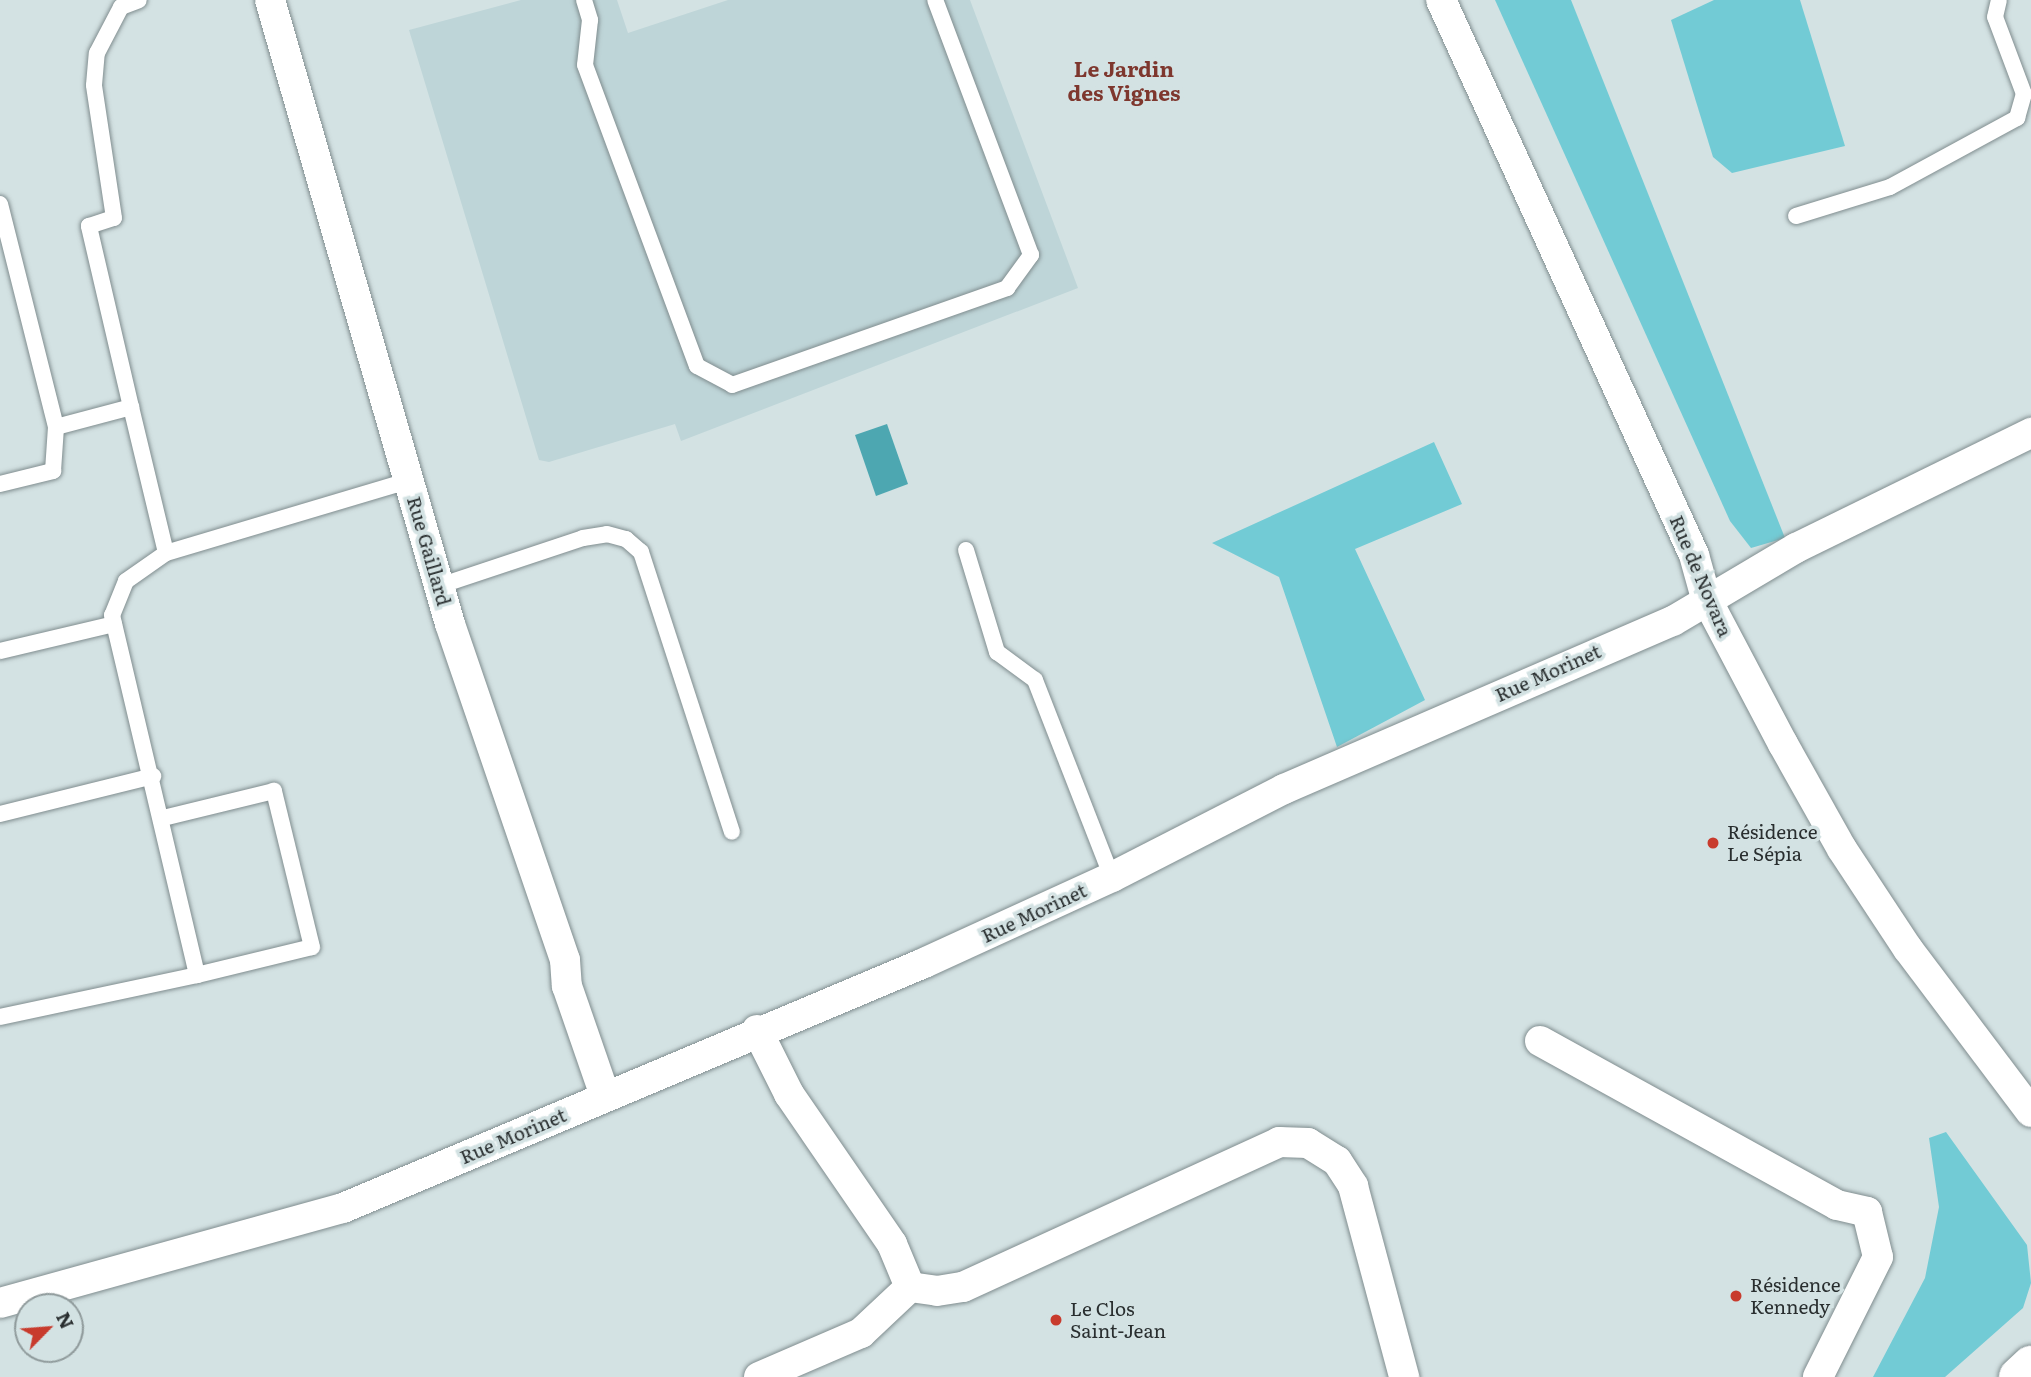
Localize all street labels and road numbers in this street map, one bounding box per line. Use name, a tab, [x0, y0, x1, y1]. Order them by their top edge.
street label: Rue Gaillard	[403, 494, 455, 608]
street label: Rue de Novara	[1665, 512, 1737, 640]
street label: Rue Morinet	[1492, 640, 1604, 706]
street label: Rue Morinet	[978, 879, 1090, 947]
street label: Rue Morinet	[456, 1103, 570, 1169]

